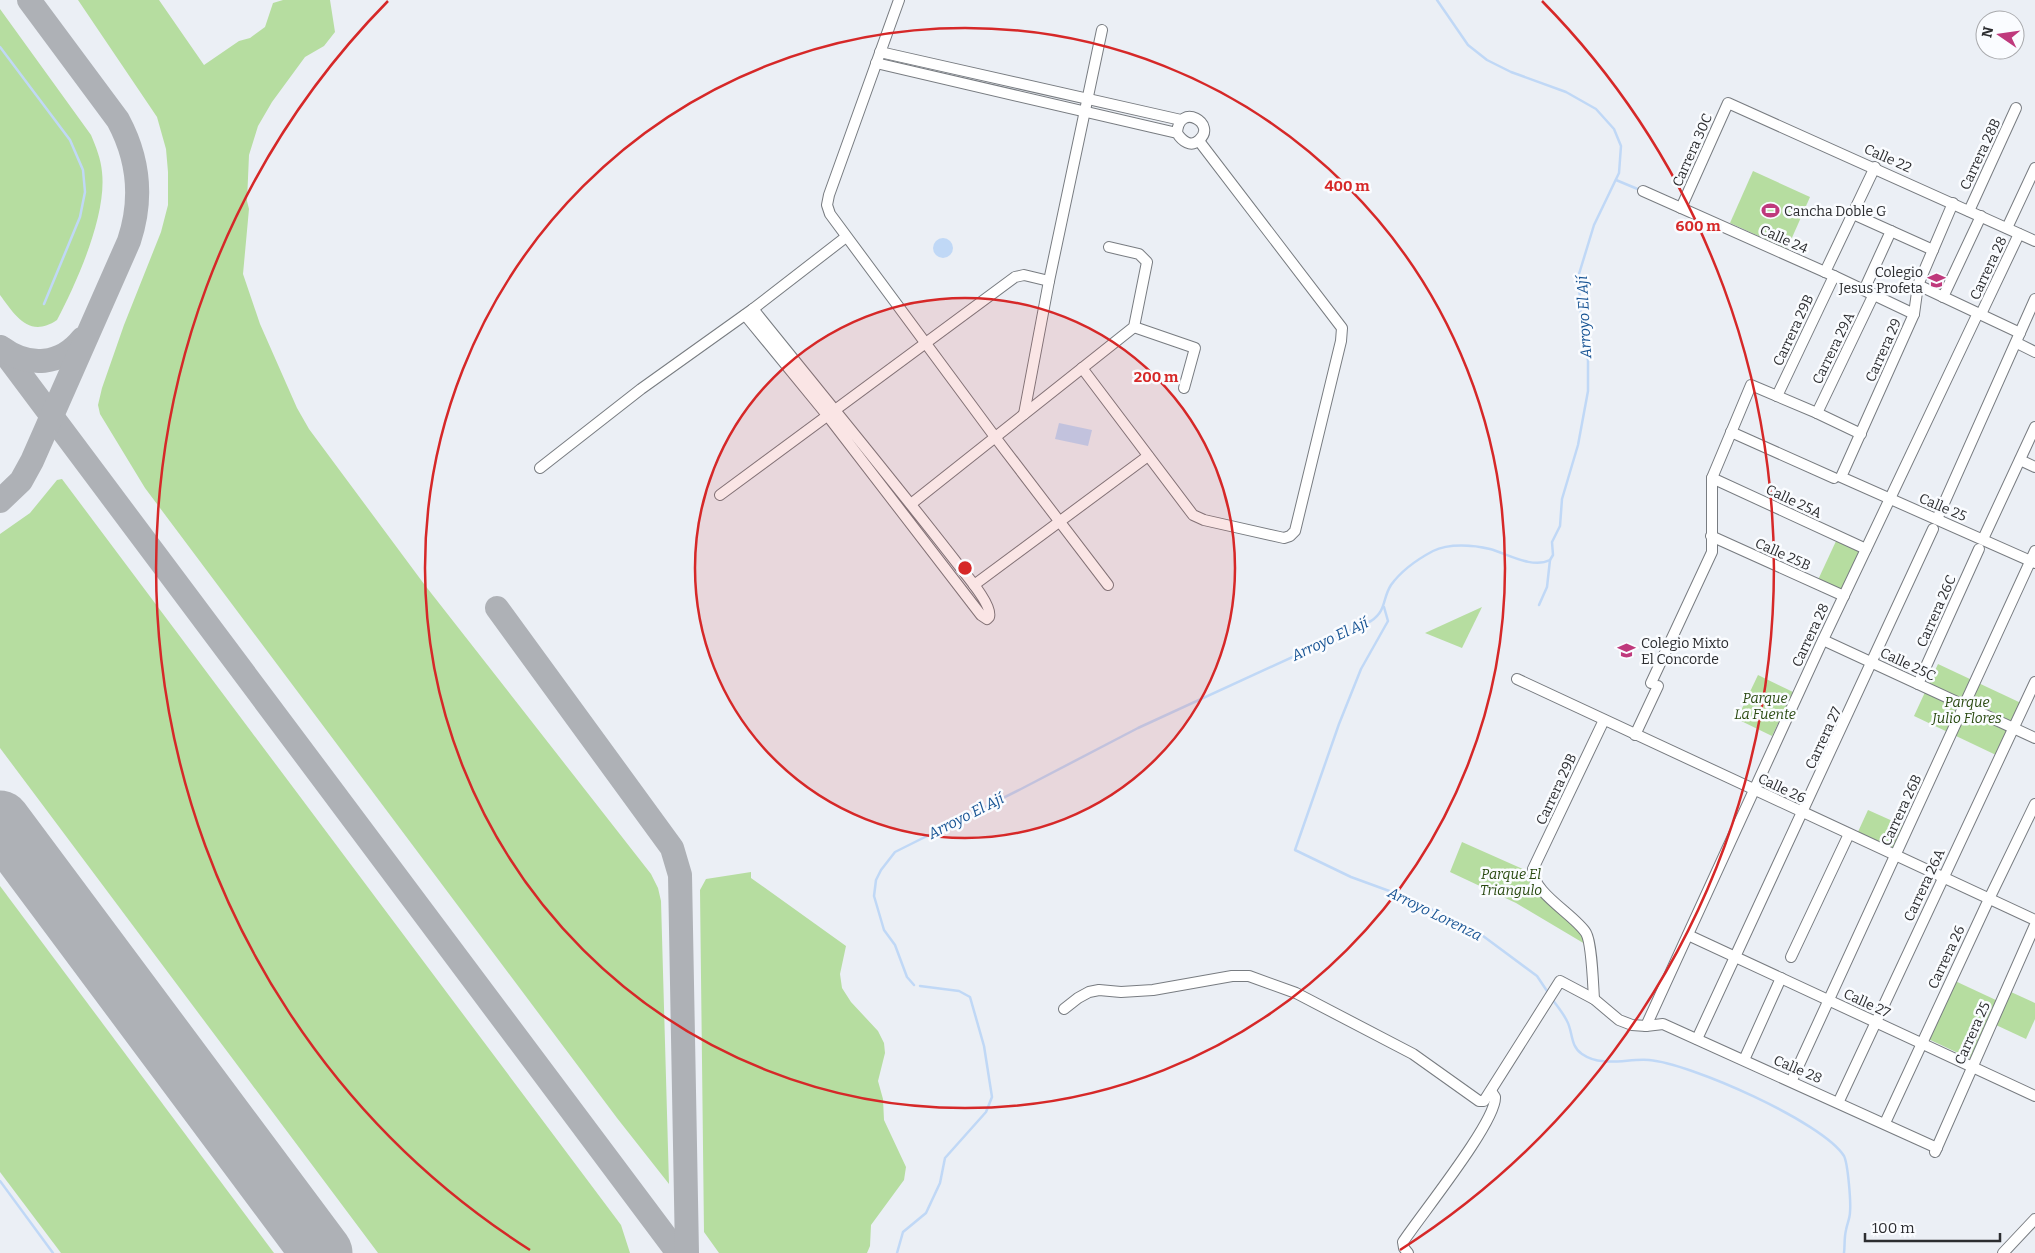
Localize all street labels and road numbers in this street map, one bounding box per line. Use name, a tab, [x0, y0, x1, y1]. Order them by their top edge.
street label: Carrera 30C	[1669, 111, 1716, 189]
street label: Carrera 28B	[1957, 116, 2004, 193]
street label: Calle 22	[1861, 140, 1914, 176]
street label: Calle 24	[1757, 221, 1810, 258]
street label: Carrera 28	[1966, 234, 2011, 303]
street label: Carrera 29B	[1769, 292, 1817, 369]
street label: Carrera 29A	[1809, 309, 1858, 387]
street label: Carrera 29	[1862, 316, 1905, 385]
street label: Calle 25A	[1763, 481, 1825, 522]
street label: Calle 25	[1916, 490, 1969, 525]
street label: Calle 25B	[1752, 535, 1813, 574]
street label: Carrera 26C	[1913, 573, 1960, 650]
street label: Carrera 28	[1788, 601, 1833, 670]
street label: Calle 25C	[1877, 644, 1938, 685]
street label: Carrera 27	[1802, 704, 1845, 772]
street label: Carrera 29B	[1532, 751, 1580, 828]
street label: Calle 26	[1755, 770, 1808, 807]
street label: Carrera 26B	[1877, 772, 1925, 849]
street label: Carrera 26A	[1900, 846, 1949, 924]
street label: Carrera 26	[1924, 923, 1969, 992]
street label: Calle 27	[1841, 985, 1893, 1022]
street label: Carrera 25	[1951, 999, 1994, 1067]
street label: Calle 28	[1771, 1052, 1825, 1087]

